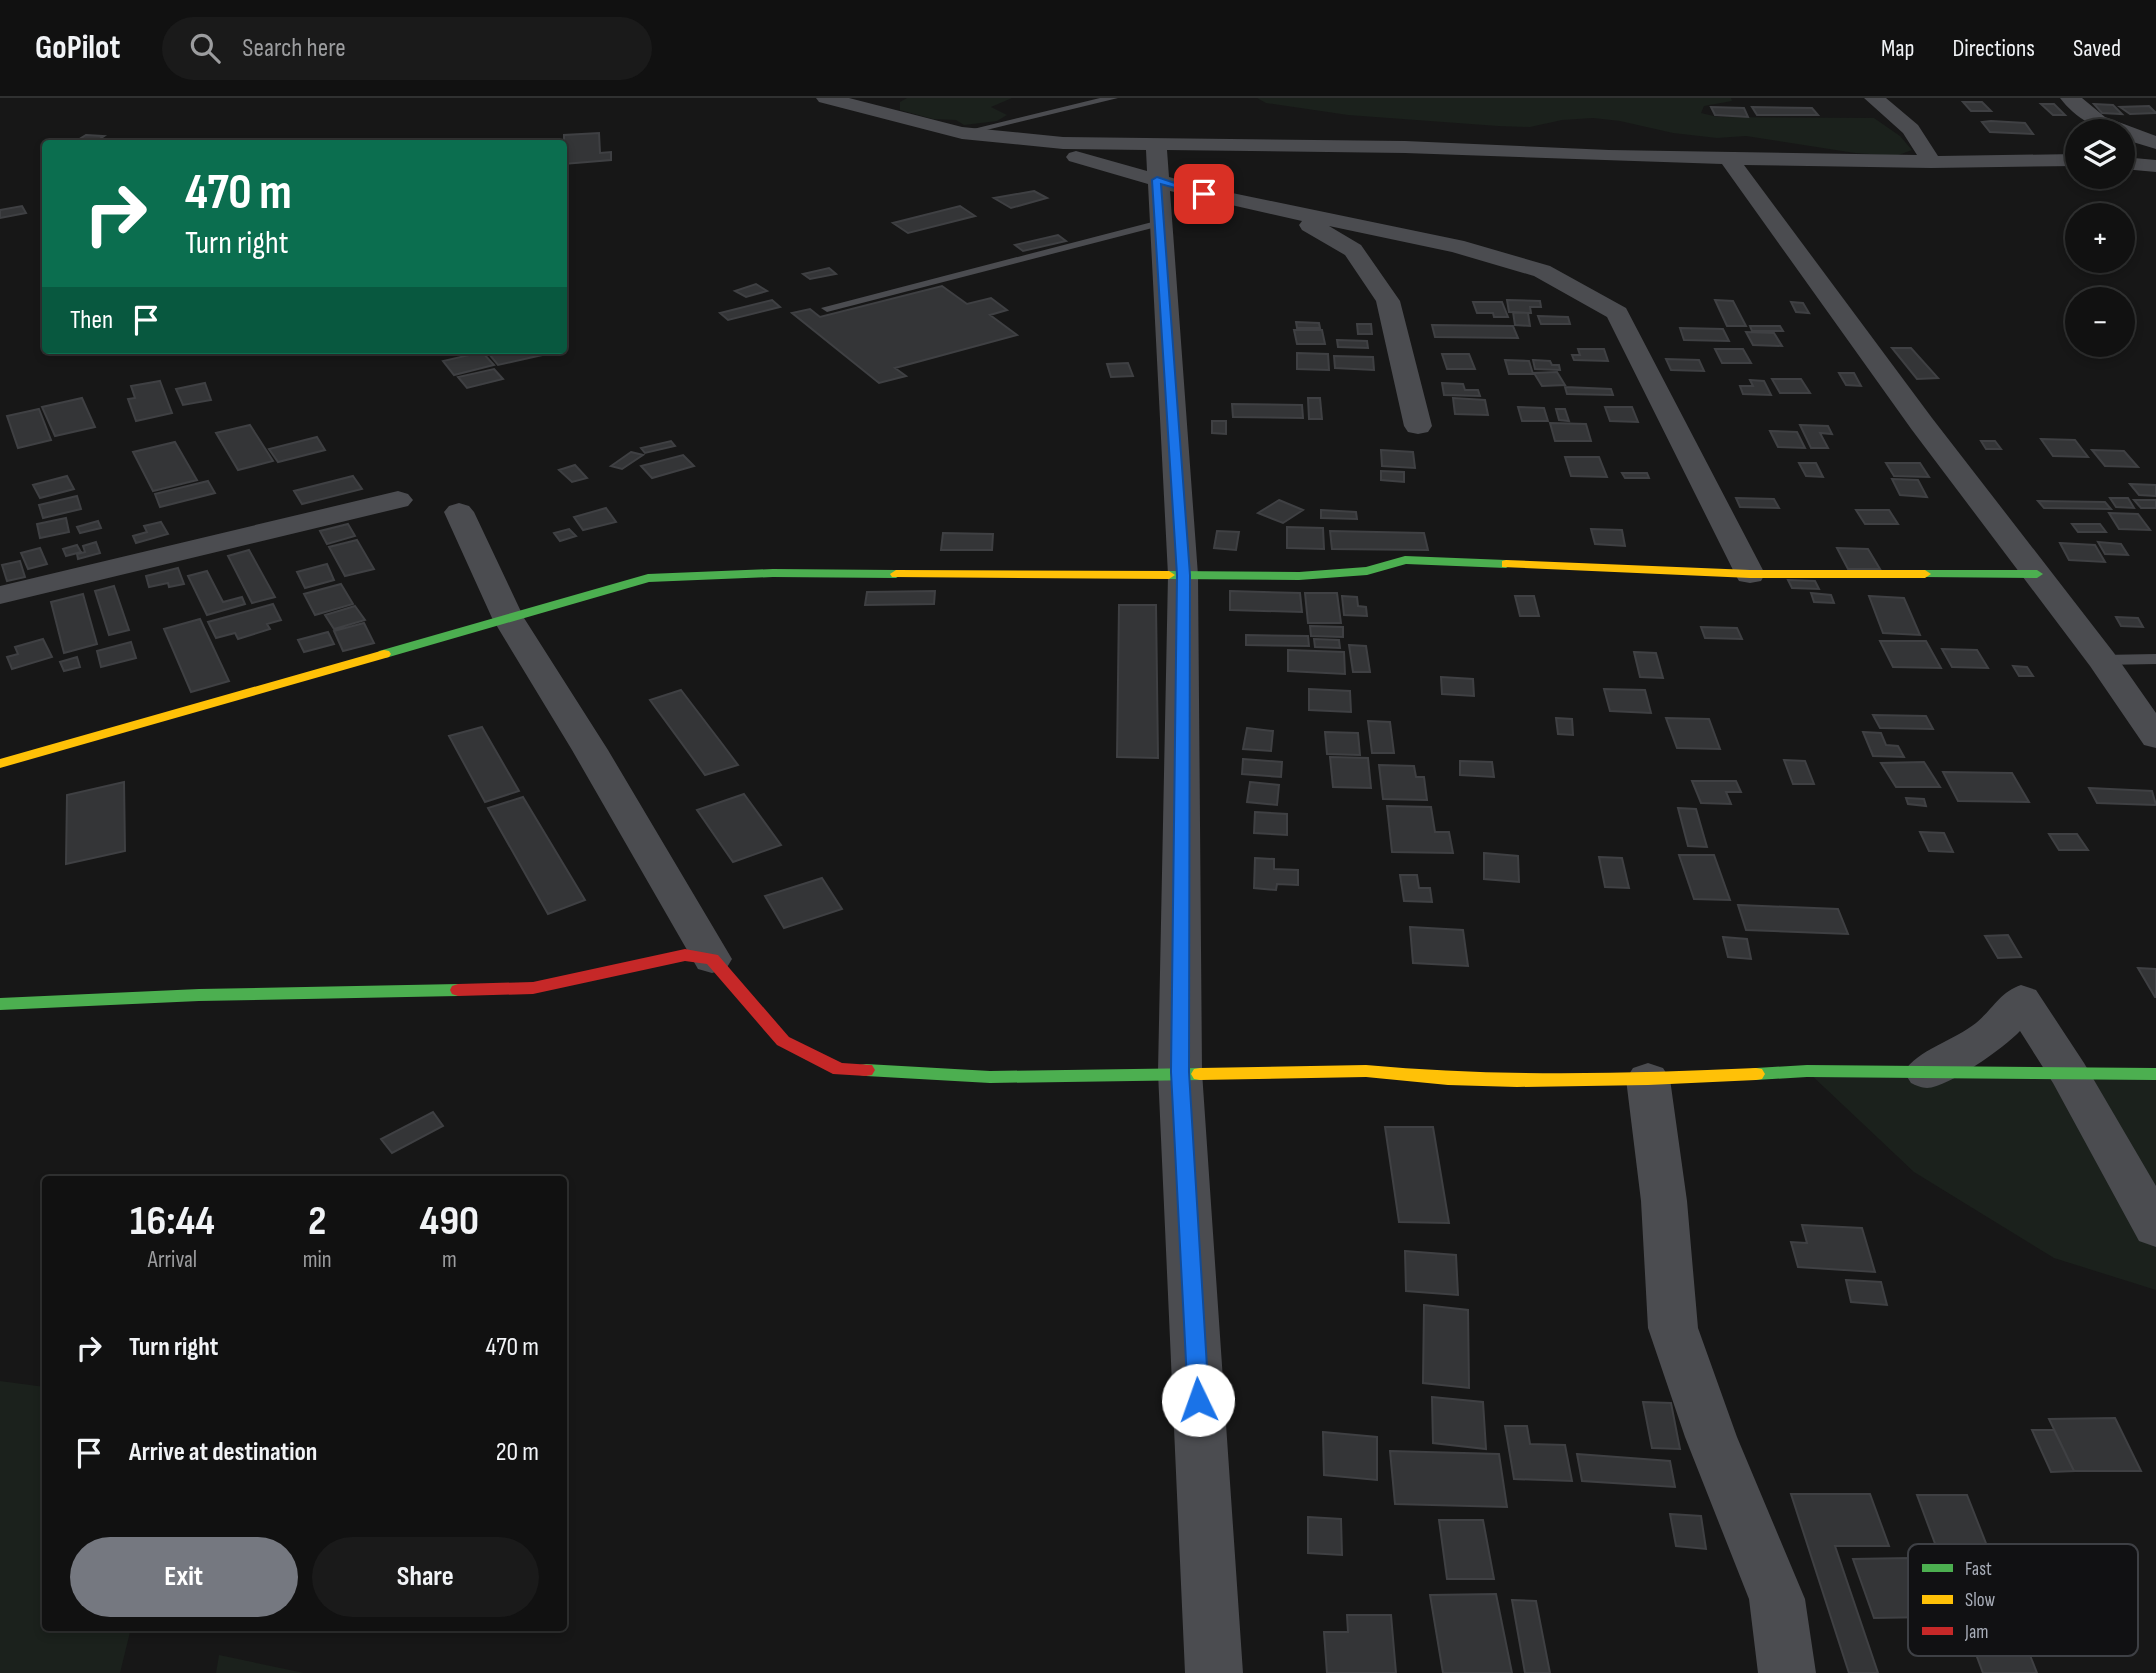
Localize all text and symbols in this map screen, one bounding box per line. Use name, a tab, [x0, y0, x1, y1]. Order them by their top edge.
search box	[162, 17, 652, 80]
text: GoPilot	[35, 28, 120, 68]
icon: search	[186, 29, 224, 67]
text: Search here	[242, 33, 346, 64]
text: Map	[1881, 34, 1914, 63]
text: Directions	[1952, 34, 2035, 63]
text: Saved	[2073, 34, 2121, 63]
map controls	[2065, 119, 2135, 357]
button: layers	[2065, 119, 2135, 189]
text: 470 m	[185, 164, 292, 223]
pin	[1174, 164, 1234, 224]
icon: right	[70, 168, 161, 259]
icon: arrive	[1185, 175, 1223, 213]
button: +	[2065, 203, 2135, 273]
text: Turn right	[185, 224, 289, 263]
button: −	[2065, 287, 2135, 357]
icon: arrive	[127, 301, 165, 339]
text: Then	[70, 305, 113, 336]
text: 16:44	[130, 1196, 215, 1247]
text: 2	[308, 1196, 326, 1247]
text: 490	[420, 1196, 479, 1247]
text: Arrival	[148, 1246, 197, 1274]
text: min	[303, 1246, 332, 1274]
text: m	[442, 1246, 457, 1274]
icon: right	[70, 1329, 108, 1367]
text: Turn right	[129, 1332, 218, 1363]
text: 470 m	[486, 1332, 539, 1363]
position arrow	[1161, 1363, 1235, 1437]
icon: arrive	[70, 1434, 108, 1472]
text: Arrive at destination	[129, 1437, 317, 1468]
text: 20 m	[496, 1437, 539, 1468]
button: Exit	[70, 1537, 298, 1617]
button: Share	[312, 1537, 539, 1617]
legend	[1908, 1544, 2138, 1656]
text: Fast	[1965, 1558, 1992, 1581]
text: Slow	[1965, 1589, 1995, 1612]
text: Jam	[1964, 1621, 1988, 1644]

